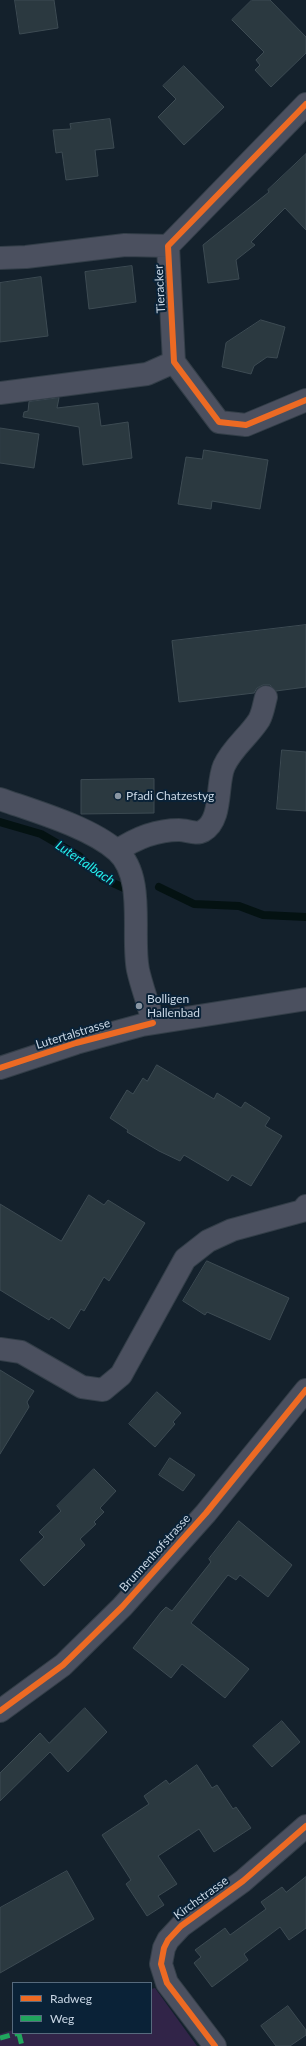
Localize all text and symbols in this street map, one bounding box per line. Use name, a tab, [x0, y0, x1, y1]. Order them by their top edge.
street label: Tieracker	[152, 264, 168, 314]
place label: Pfadi Chatzestyg	[126, 789, 214, 803]
marker: Pfadi Chatzestyg	[113, 791, 123, 801]
water label: Lutertalbach	[52, 837, 118, 889]
place label: Bolligen Hallenbad	[147, 992, 200, 1020]
marker: Bolligen Hallenbad	[134, 1001, 144, 1011]
street label: Lutertalstrasse	[34, 1016, 112, 1052]
street label: Brunnenhofstrasse	[116, 1511, 194, 1595]
street label: Kirchstrasse	[171, 1873, 231, 1923]
legend	[12, 1982, 152, 2034]
text: Radweg	[50, 1991, 92, 2006]
text: Weg	[50, 2011, 74, 2026]

